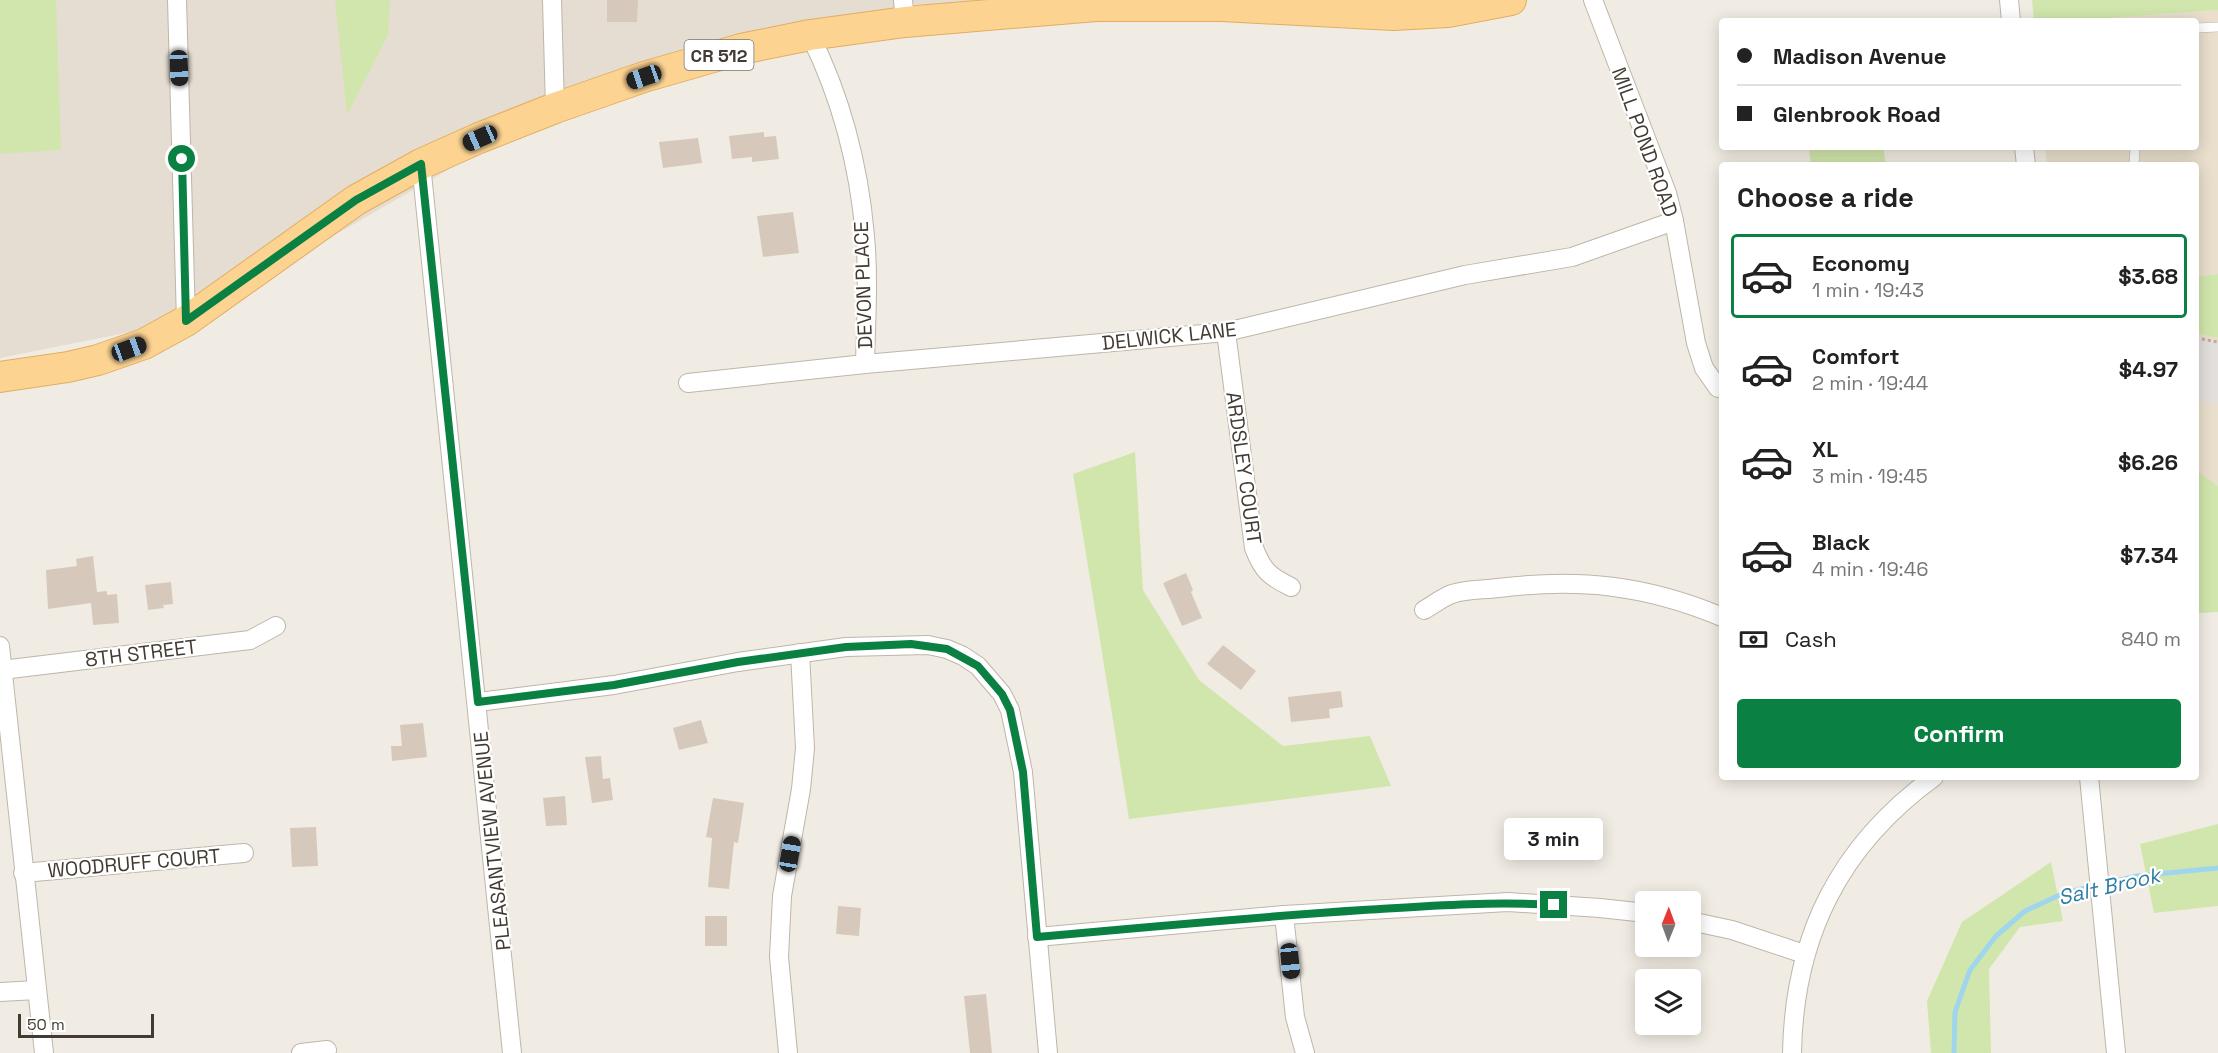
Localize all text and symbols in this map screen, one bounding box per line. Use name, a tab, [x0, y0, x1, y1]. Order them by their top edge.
road number: CR 512	[684, 40, 754, 70]
text: Madison Avenue	[1773, 42, 1946, 70]
car	[169, 50, 189, 86]
car	[624, 63, 664, 91]
street label: MILL POND ROAD	[1606, 64, 1684, 220]
text: Glenbrook Road	[1773, 100, 1941, 128]
car	[460, 122, 500, 154]
route start	[168, 145, 195, 172]
text: Choose a ride	[1737, 180, 1914, 215]
street label: DEVON PLACE	[848, 221, 878, 349]
icon: car	[1740, 249, 1794, 303]
text: Economy	[1812, 249, 1910, 277]
text: $3.68	[2118, 262, 2178, 290]
text: 1 min · 19:43	[1812, 277, 1924, 303]
street label: DELWICK LANE	[1100, 316, 1238, 356]
car	[109, 334, 149, 364]
icon: car	[1740, 342, 1794, 396]
text: Comfort	[1812, 342, 1900, 370]
text: $4.97	[2119, 355, 2178, 383]
text: 2 min · 19:44	[1812, 370, 1928, 396]
street label: ARDSLEY COURT	[1220, 390, 1268, 546]
icon: car	[1740, 435, 1794, 489]
text: XL	[1812, 435, 1838, 463]
text: $6.26	[2118, 448, 2178, 476]
text: 3 min · 19:45	[1812, 463, 1928, 489]
icon: car	[1740, 528, 1794, 582]
text: Black	[1812, 528, 1870, 556]
text: $7.34	[2120, 541, 2178, 569]
text: 4 min · 19:46	[1812, 556, 1928, 582]
icon: cash	[1737, 623, 1770, 656]
text: Cash	[1785, 625, 1837, 653]
text: 840 m	[2121, 626, 2181, 652]
street label: 8TH STREET	[83, 633, 199, 673]
button: Confirm	[1737, 699, 2181, 768]
street label: PLEASANTVIEW AVENUE	[468, 730, 516, 952]
callout: 3 min	[1504, 818, 1604, 860]
text: 3 min	[1528, 826, 1579, 852]
car	[778, 835, 802, 873]
street label: WOODRUFF COURT	[47, 842, 222, 884]
water label: Salt Brook	[2055, 861, 2165, 911]
route end	[1540, 891, 1567, 918]
north arrow	[1635, 891, 1701, 957]
map controls	[1635, 891, 1701, 1035]
car	[1279, 942, 1301, 980]
button: layers	[1635, 969, 1701, 1035]
scale bar	[18, 1011, 154, 1038]
text: 50 m	[27, 1014, 65, 1035]

